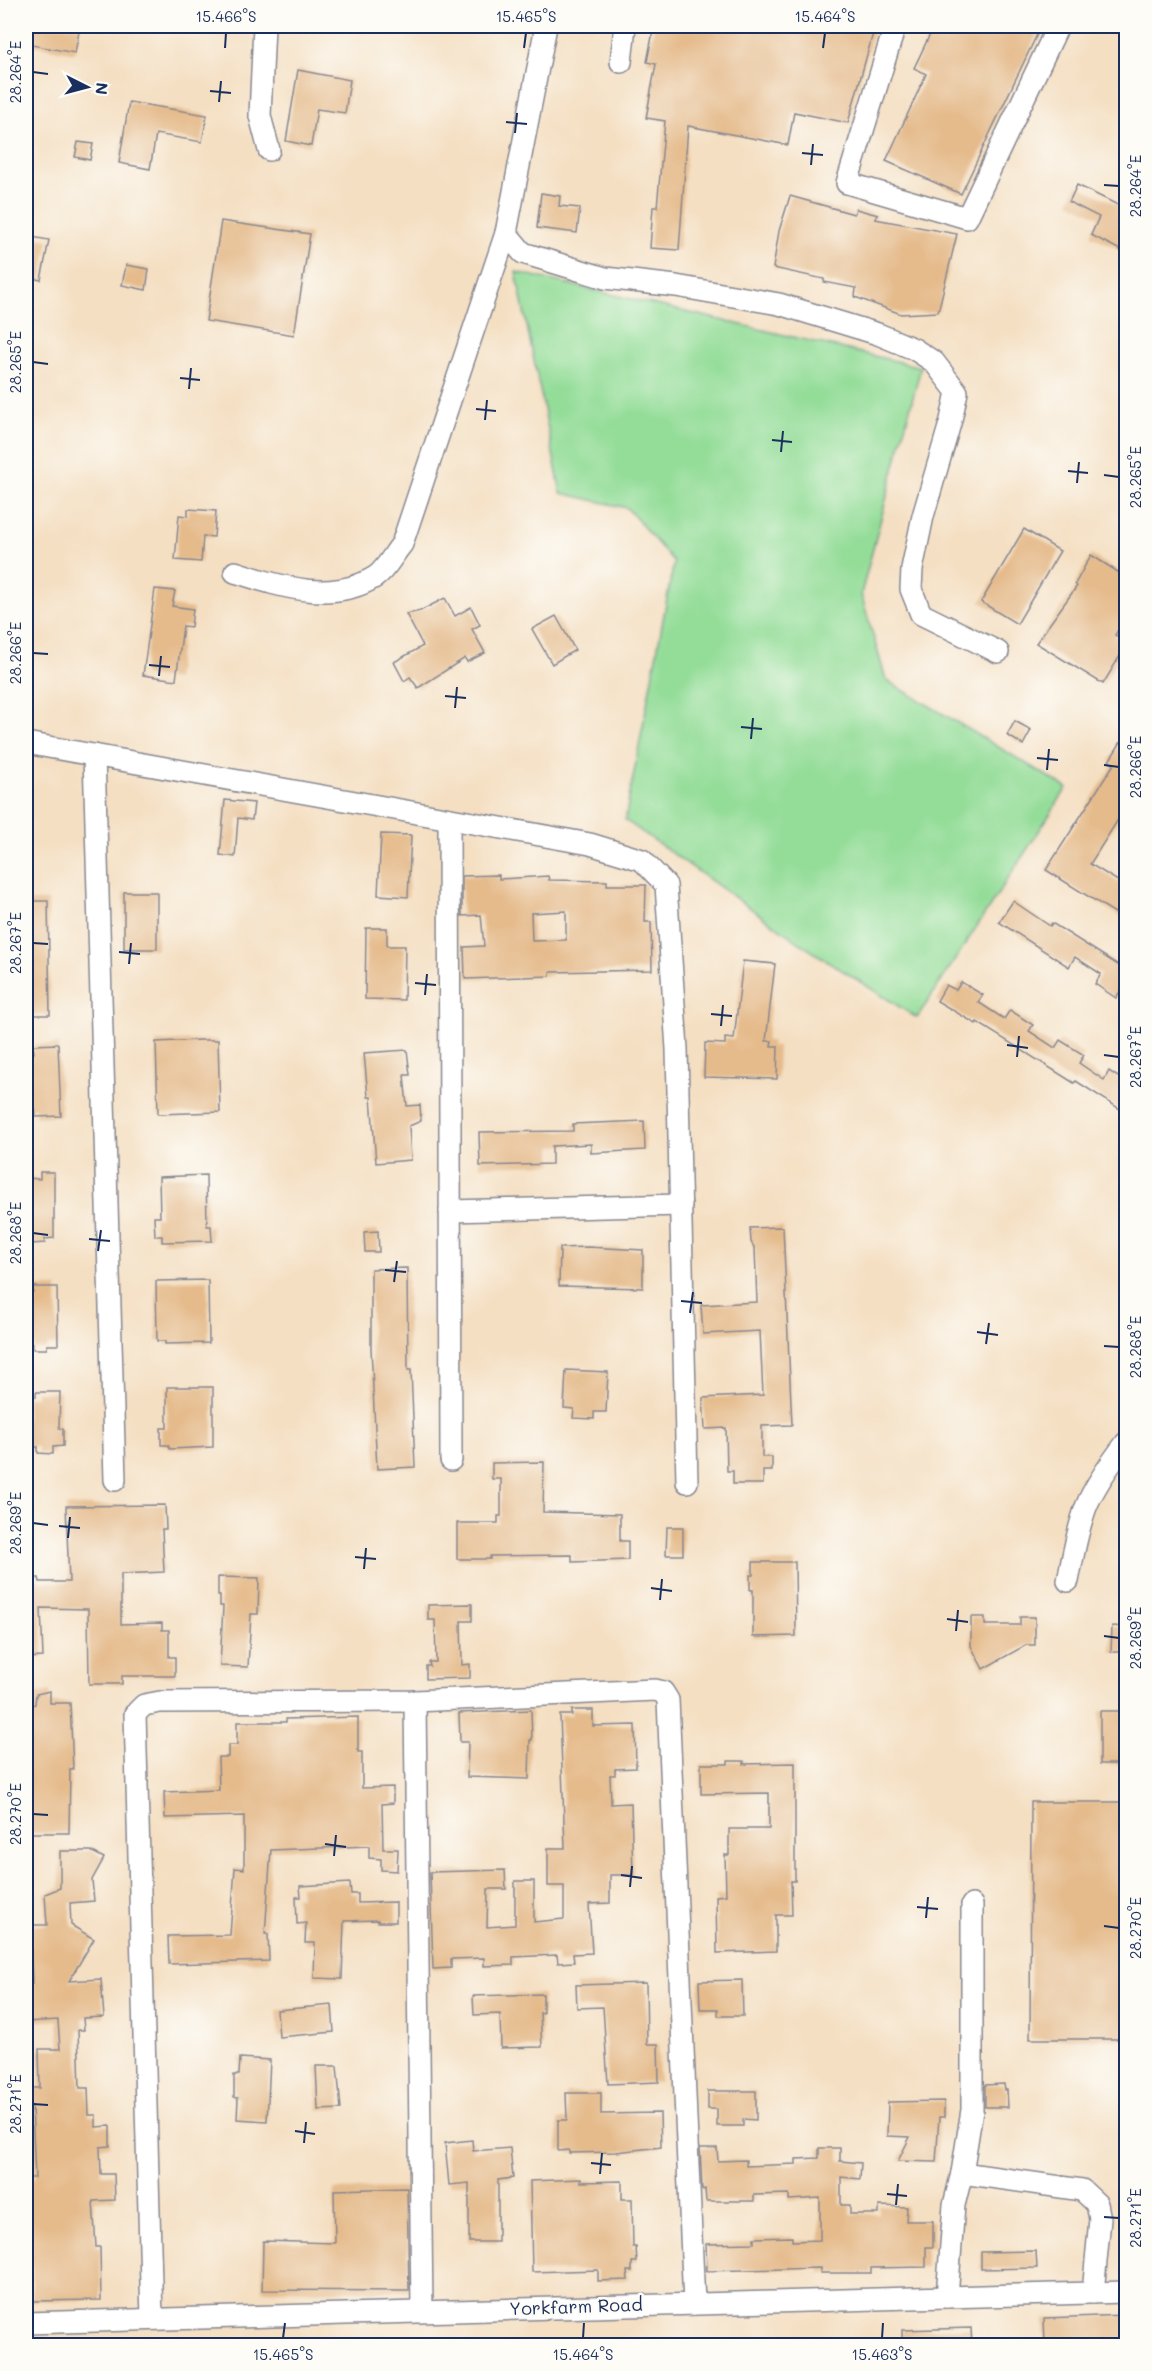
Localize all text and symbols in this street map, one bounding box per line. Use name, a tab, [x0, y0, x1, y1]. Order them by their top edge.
text: 15.466°S	[195, 6, 257, 26]
text: 15.465°S	[496, 6, 556, 26]
text: 15.464°S	[795, 6, 855, 26]
text: 28.264°E	[5, 40, 25, 103]
north arrow	[57, 57, 117, 117]
text: N	[91, 81, 113, 96]
text: 28.264°E	[1125, 154, 1145, 217]
text: 28.265°E	[5, 330, 25, 393]
text: 28.265°E	[1125, 445, 1145, 508]
text: 28.266°E	[5, 621, 25, 684]
text: 28.266°E	[1125, 735, 1145, 798]
text: 28.267°E	[5, 912, 25, 974]
text: 28.267°E	[1125, 1026, 1145, 1088]
text: 28.268°E	[5, 1201, 25, 1264]
text: 28.268°E	[1125, 1315, 1145, 1378]
text: 28.269°E	[5, 1491, 25, 1554]
text: 28.269°E	[1125, 1606, 1145, 1669]
text: 28.270°E	[5, 1783, 25, 1845]
text: 28.270°E	[1125, 1897, 1145, 1959]
text: 28.271°E	[5, 2074, 25, 2134]
text: 28.271°E	[1125, 2188, 1145, 2248]
street label: Yorkfarm Road	[509, 2292, 643, 2320]
text: 15.465°S	[253, 2344, 313, 2364]
text: 15.464°S	[553, 2344, 613, 2364]
text: 15.463°S	[852, 2344, 912, 2364]

